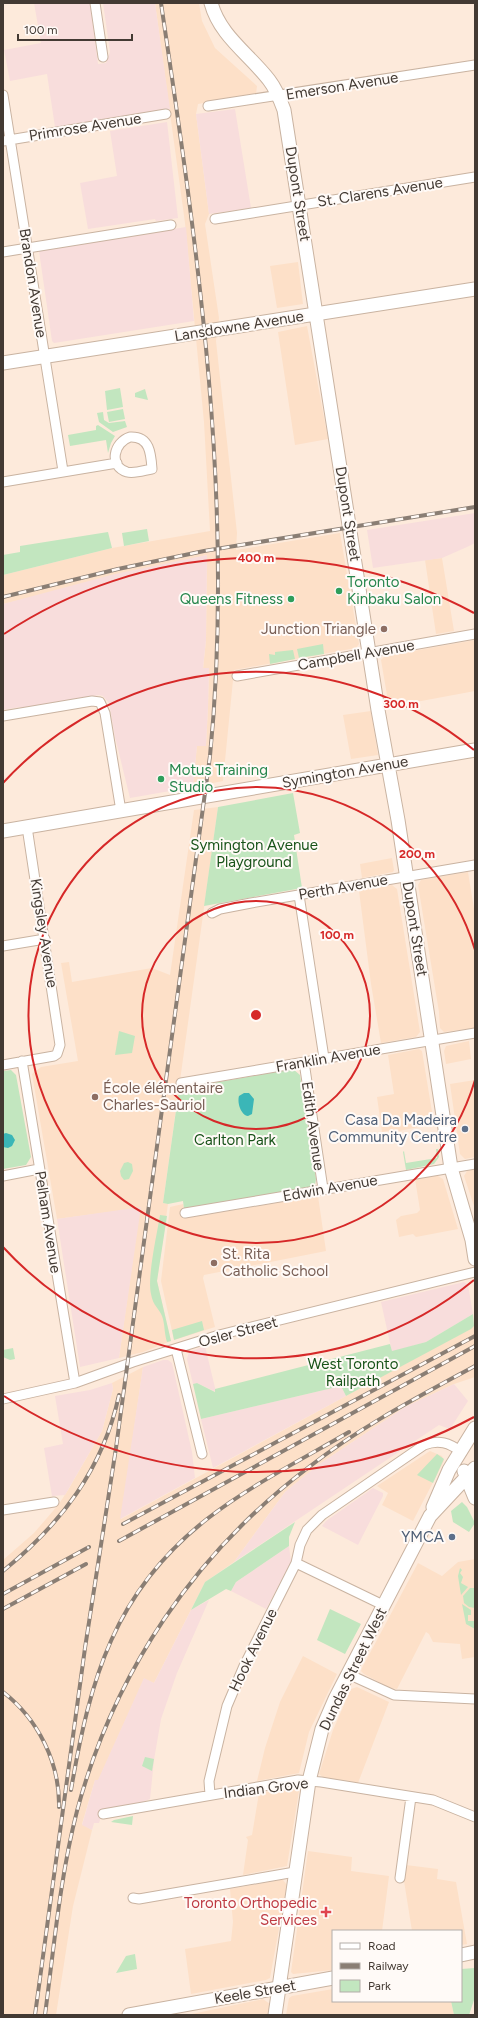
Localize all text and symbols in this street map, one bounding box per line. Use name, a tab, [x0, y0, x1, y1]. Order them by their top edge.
scale bar	[18, 16, 132, 42]
text: 100 m	[24, 23, 58, 37]
street label: Emerson Avenue	[285, 68, 399, 104]
street label: Primrose Avenue	[28, 109, 142, 145]
street label: Dupont Street	[282, 145, 314, 243]
street label: St. Clarens Avenue	[316, 173, 444, 211]
street label: Brandon Avenue	[15, 227, 51, 339]
street label: Lansdowne Avenue	[173, 307, 305, 345]
street label: Dupont Street	[332, 465, 364, 563]
text: 400 m	[238, 551, 274, 565]
place label: Toronto Kinbaku Salon	[347, 573, 441, 608]
marker: Toronto Kinbaku Salon	[334, 586, 344, 596]
place label: Queens Fitness	[180, 590, 283, 608]
marker: Queens Fitness	[286, 594, 296, 604]
place label: Junction Triangle	[261, 620, 376, 638]
marker: Junction Triangle	[379, 624, 389, 634]
street label: Campbell Avenue	[296, 636, 416, 674]
text: 300 m	[383, 697, 419, 711]
street label: Symington Avenue	[281, 752, 409, 792]
place label: Motus Training Studio	[169, 761, 268, 796]
marker: Motus Training Studio	[156, 774, 166, 784]
park label: Symington Avenue Playground	[190, 836, 318, 871]
text: 200 m	[399, 847, 435, 861]
street label: Perth Avenue	[297, 870, 389, 904]
street label: Kingsley Avenue	[26, 877, 62, 989]
street label: Dupont Street	[399, 880, 431, 978]
text: 100 m	[320, 928, 354, 942]
centre of rings	[249, 1008, 263, 1022]
street label: Franklin Avenue	[274, 1040, 382, 1076]
place label: École élémentaire Charles-Sauriol	[103, 1079, 223, 1114]
street label: Edith Avenue	[298, 1080, 328, 1172]
marker: École élémentaire Charles-Sauriol	[90, 1092, 100, 1102]
place label: Casa Da Madeira Community Centre	[328, 1111, 457, 1146]
marker: Casa Da Madeira Community Centre	[460, 1124, 470, 1134]
park label: Carlton Park	[194, 1131, 277, 1149]
street label: Pelham Avenue	[31, 1170, 65, 1274]
street label: Edwin Avenue	[281, 1171, 379, 1205]
place label: St. Rita Catholic School	[222, 1245, 328, 1280]
marker: St. Rita Catholic School	[209, 1258, 219, 1268]
street label: Osler Street	[197, 1313, 280, 1351]
park label: West Toronto Railpath	[308, 1355, 399, 1390]
place label: YMCA	[401, 1528, 444, 1546]
marker: YMCA	[447, 1532, 457, 1542]
street label: Dundas Street West	[315, 1604, 391, 1733]
street label: Hook Avenue	[225, 1605, 281, 1695]
street label: Indian Grove	[223, 1774, 309, 1802]
place label: Toronto Orthopedic Services	[184, 1894, 317, 1929]
marker: Toronto Orthopedic Services	[320, 1906, 332, 1918]
legend	[332, 1930, 462, 2002]
text: Road	[368, 1939, 396, 1953]
text: Railway	[368, 1959, 409, 1973]
street label: Keele Street	[213, 1976, 298, 2008]
text: Park	[368, 1979, 391, 1993]

